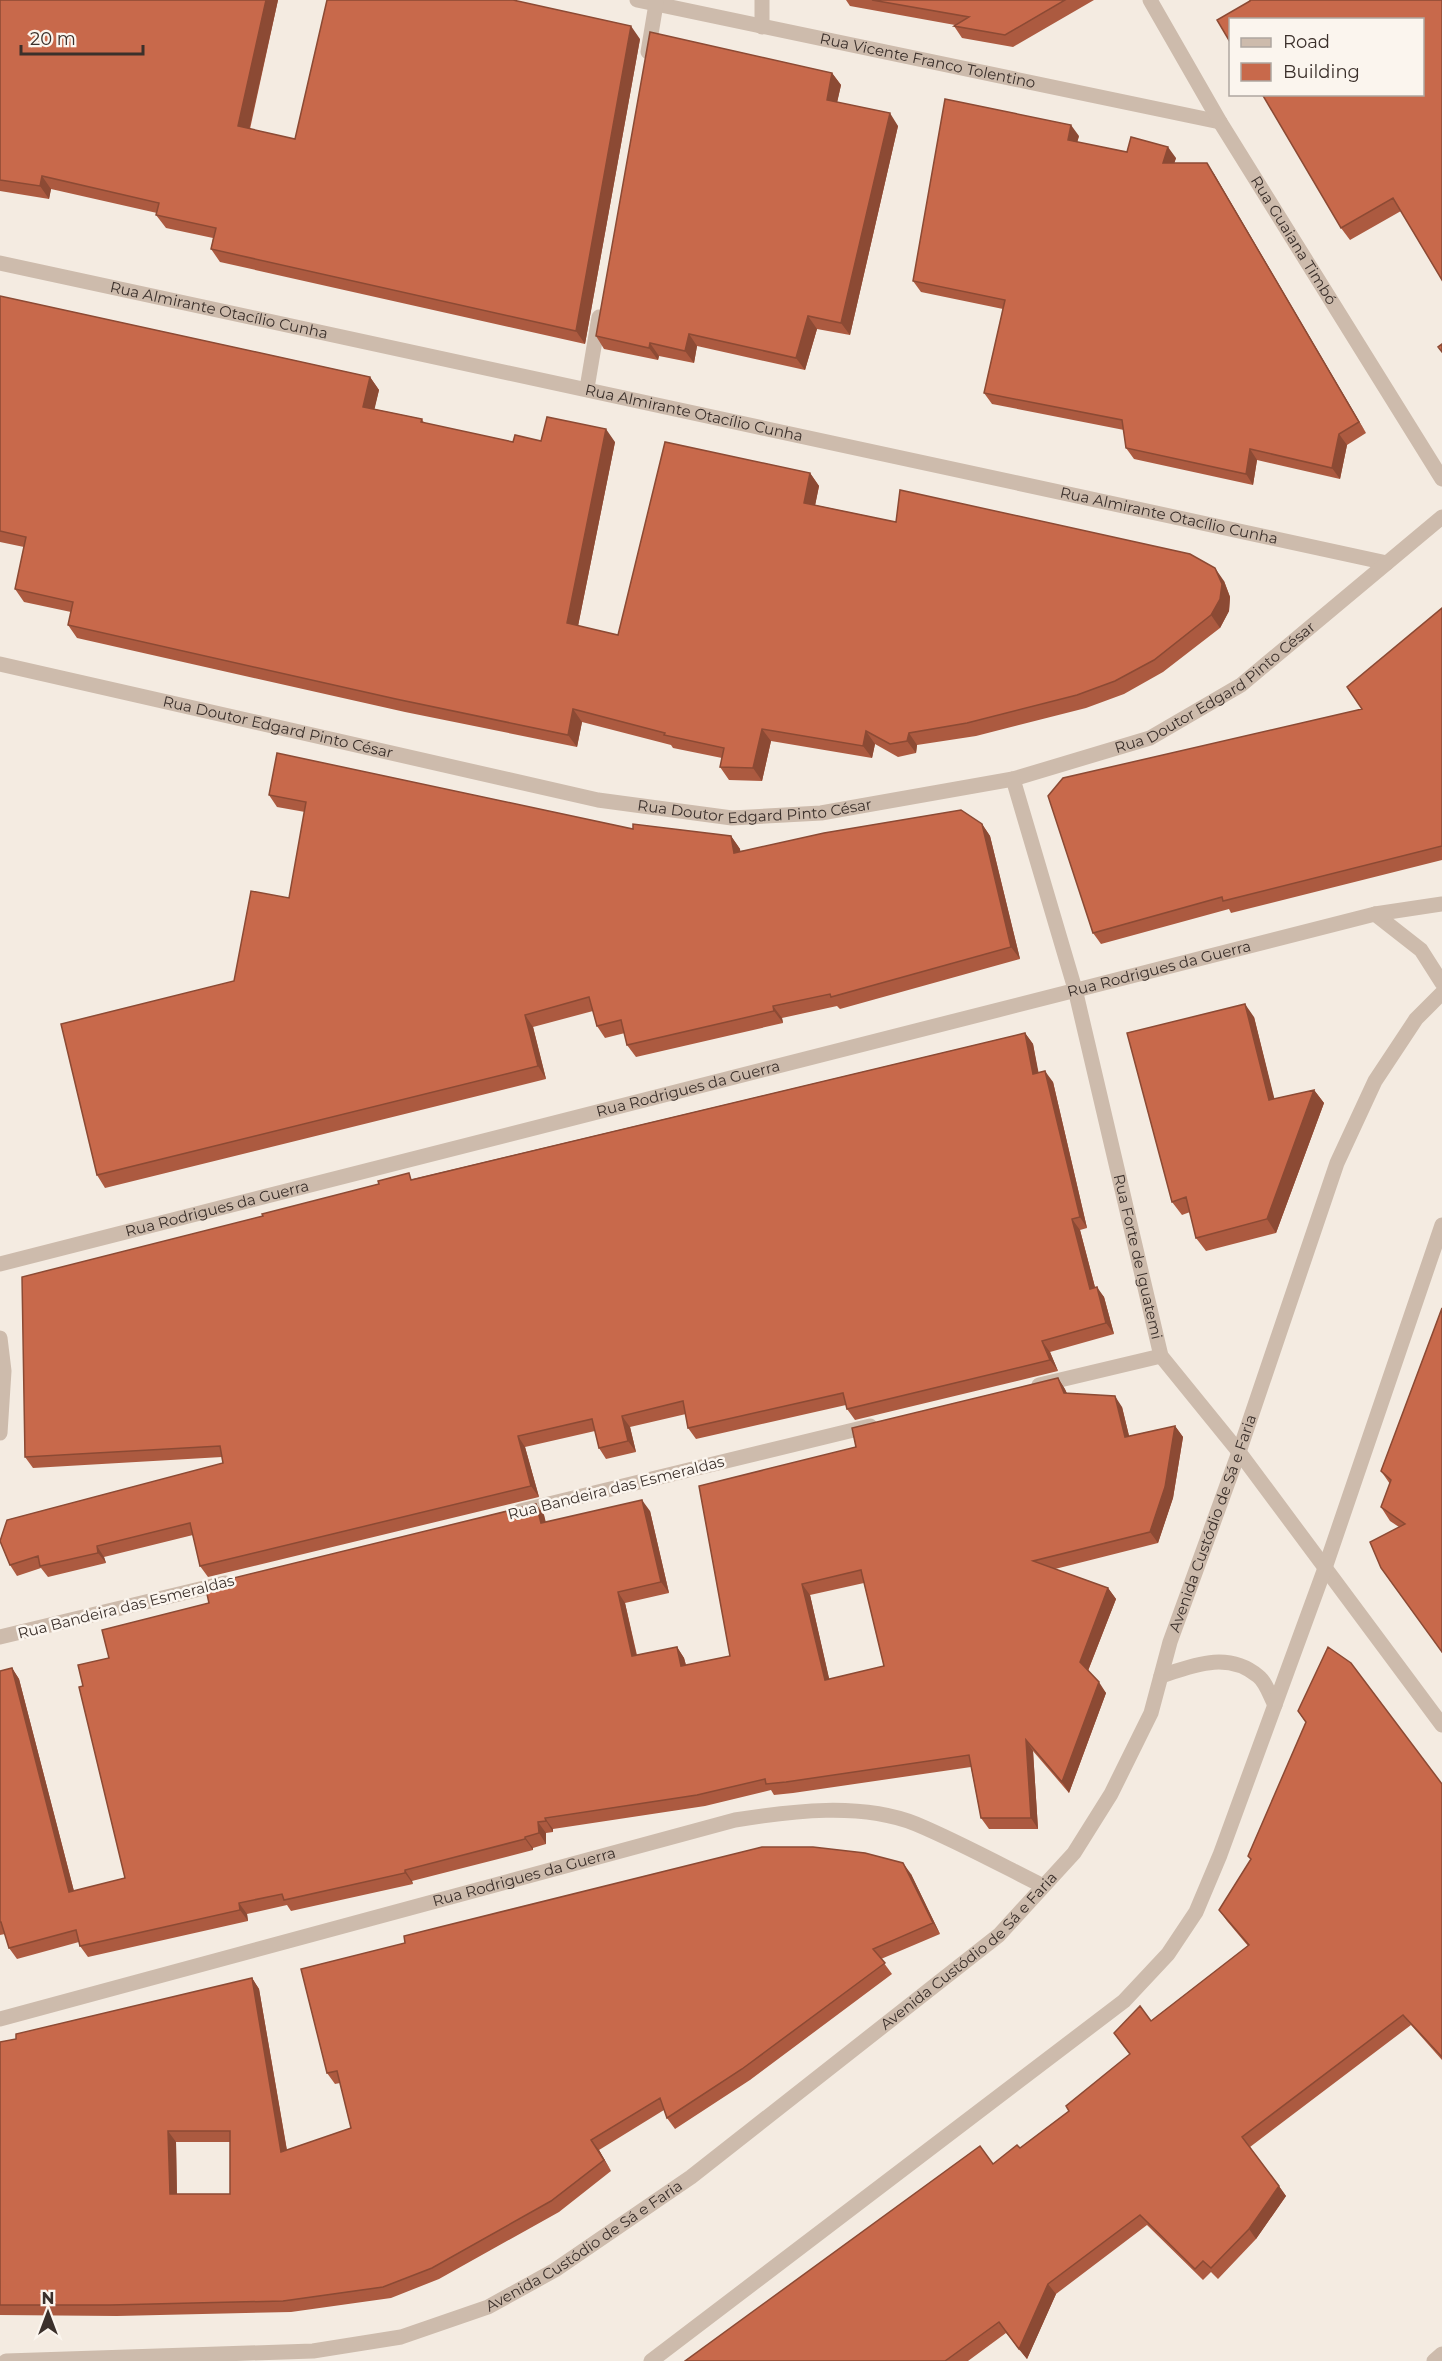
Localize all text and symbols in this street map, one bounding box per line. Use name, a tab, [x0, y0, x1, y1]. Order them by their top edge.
scale bar	[21, 18, 142, 56]
legend	[1229, 18, 1424, 96]
text: 20 m	[30, 28, 76, 50]
street label: Rua Vicente Franco Tolentino	[818, 29, 1037, 92]
text: Road	[1283, 31, 1330, 53]
text: Building	[1283, 61, 1360, 83]
street label: Rua Guaiana Timbó	[1247, 172, 1341, 308]
street label: Rua Almirante Otacílio Cunha	[108, 277, 330, 343]
street label: Rua Almirante Otacílio Cunha	[583, 380, 805, 445]
street label: Rua Almirante Otacílio Cunha	[1058, 483, 1280, 548]
street label: Rua Doutor Edgard Pinto César	[1112, 617, 1319, 757]
street label: Rua Doutor Edgard Pinto César	[161, 691, 395, 762]
street label: Rua Doutor Edgard Pinto César	[636, 794, 873, 827]
street label: Rua Rodrigues da Guerra	[1065, 936, 1253, 1001]
street label: Rua Rodrigues da Guerra	[594, 1056, 782, 1121]
street label: Rua Forte de Iguatemi	[1110, 1172, 1167, 1341]
street label: Rua Rodrigues da Guerra	[123, 1176, 311, 1241]
street label: Avenida Custódio de Sá e Faria	[1164, 1412, 1260, 1635]
street label: Rua Bandeira das Esmeraldas	[506, 1451, 726, 1524]
street label: Rua Bandeira das Esmeraldas	[16, 1570, 236, 1643]
street label: Rua Rodrigues da Guerra	[430, 1843, 618, 1910]
street label: Avenida Custódio de Sá e Faria	[876, 1868, 1061, 2034]
street label: Avenida Custódio de Sá e Faria	[482, 2176, 686, 2316]
north arrow	[18, 2283, 78, 2343]
text: N	[42, 2289, 54, 2308]

